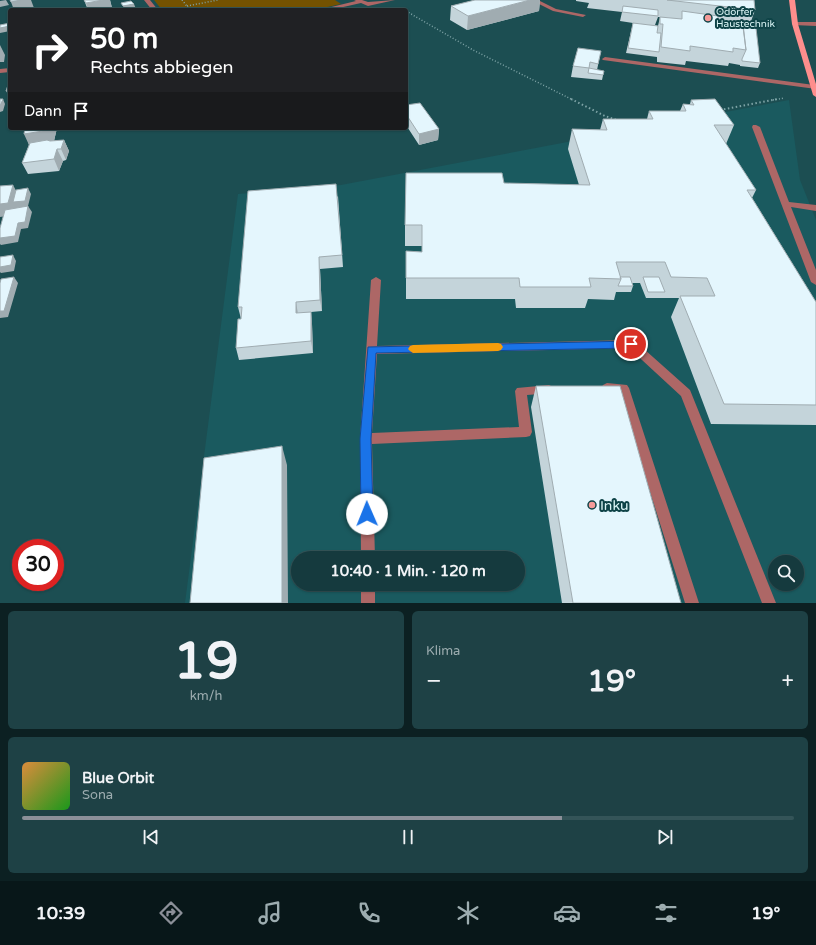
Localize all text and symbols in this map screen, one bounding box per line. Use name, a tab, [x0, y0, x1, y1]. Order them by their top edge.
place label: Odörfer Haustechnik	[716, 6, 775, 30]
marker: Odörfer Haustechnik	[703, 13, 713, 23]
text: 50 m	[90, 22, 158, 56]
icon: right	[24, 24, 76, 76]
text: Rechts abbiegen	[90, 56, 234, 78]
icon: arrive	[70, 100, 92, 122]
text: Dann	[24, 102, 62, 120]
pin	[614, 327, 648, 361]
icon: arrive	[620, 333, 642, 355]
position arrow	[346, 493, 388, 535]
place label: Inku	[600, 497, 629, 514]
marker: Inku	[587, 500, 597, 510]
speed limit sign: 30	[12, 539, 64, 591]
map controls	[768, 555, 804, 591]
button: search	[768, 555, 804, 591]
text: 10:40 · 1 Min. · 120 m	[330, 562, 486, 580]
text: 19	[173, 630, 239, 693]
text: Klima	[426, 643, 460, 659]
text: 19°	[587, 663, 636, 700]
text: −	[426, 668, 442, 694]
text: +	[782, 668, 794, 694]
text: km/h	[190, 688, 222, 704]
text: Blue Orbit	[82, 769, 154, 787]
text: Sona	[82, 787, 113, 803]
icon: previous	[140, 826, 162, 848]
icon: pause	[397, 826, 419, 848]
icon: next	[654, 826, 676, 848]
icon: directions	[157, 899, 185, 927]
icon: music	[256, 899, 284, 927]
icon: phone	[355, 899, 383, 927]
icon: climate	[454, 899, 482, 927]
icon: car	[553, 899, 581, 927]
icon: filters	[652, 899, 680, 927]
text: 10:39	[36, 902, 85, 924]
text: 19°	[751, 902, 780, 924]

